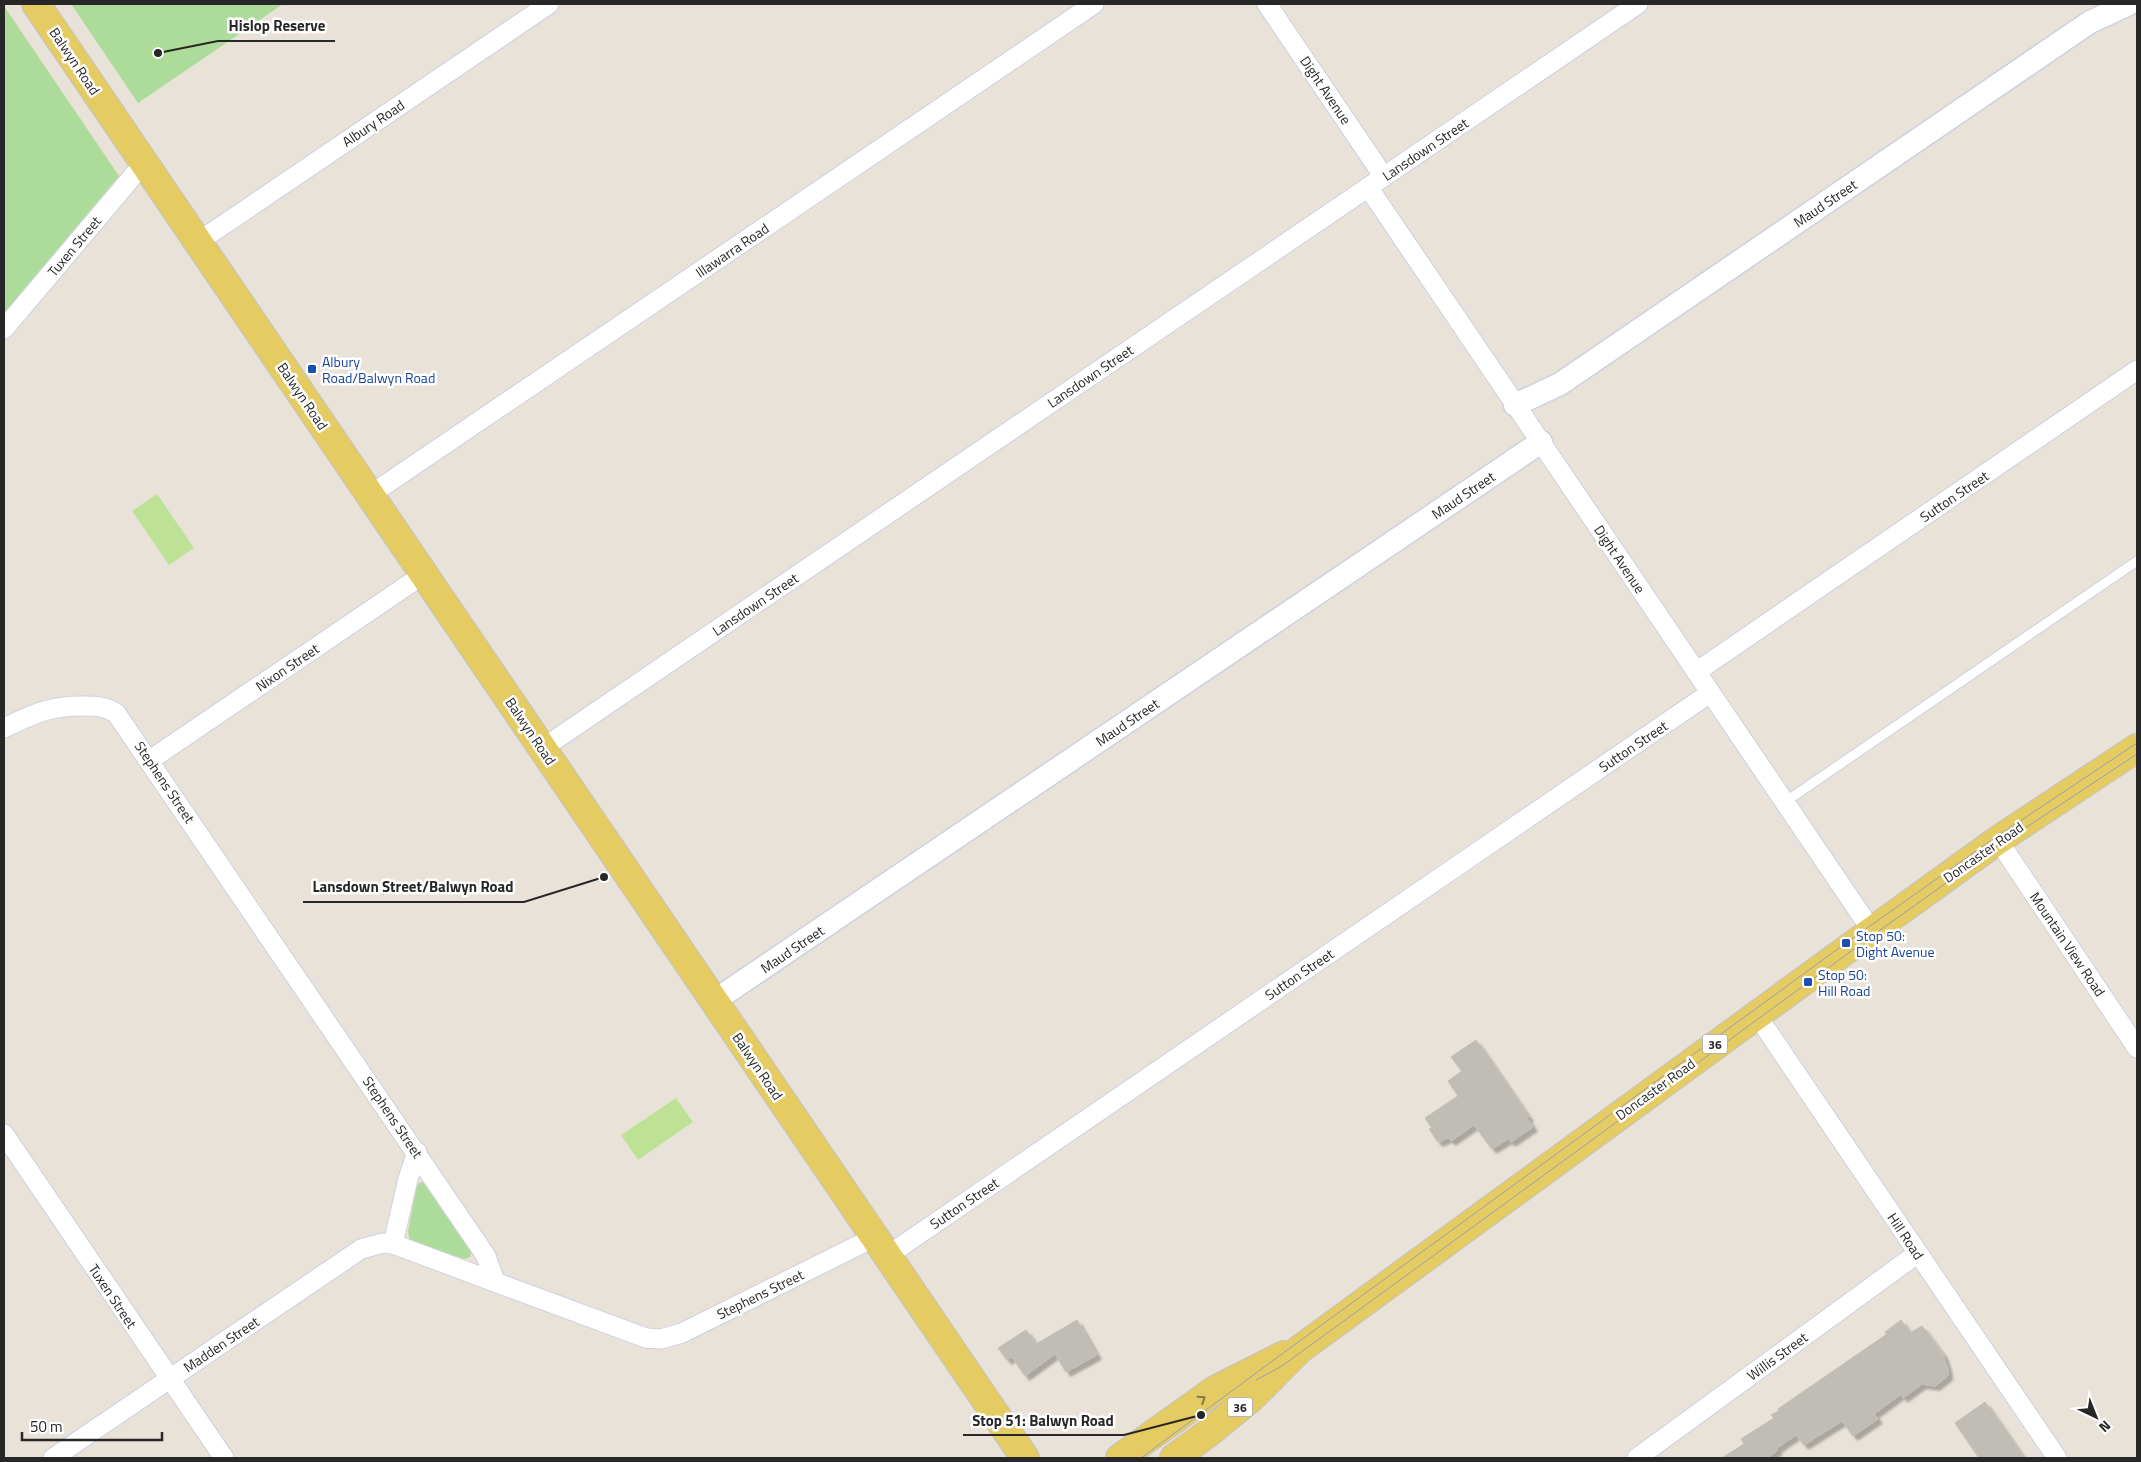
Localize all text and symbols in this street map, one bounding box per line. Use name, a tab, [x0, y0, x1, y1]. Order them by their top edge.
callout: Hislop Reserve	[218, 11, 335, 41]
text: Hislop Reserve	[229, 14, 326, 37]
street label: Balwyn Road	[45, 23, 105, 99]
street label: Dight Avenue	[1295, 52, 1357, 128]
street label: Albury Road	[338, 94, 408, 152]
street label: Lansdown Street	[1378, 112, 1472, 186]
street label: Maud Street	[1789, 174, 1861, 232]
street label: Tuxen Street	[42, 211, 106, 281]
street label: Illawarra Road	[691, 218, 773, 282]
street label: Lansdown Street	[1043, 339, 1137, 413]
place label: Albury Road/Balwyn Road	[322, 351, 435, 388]
street label: Balwyn Road	[273, 358, 333, 434]
marker: Albury Road/Balwyn Road	[306, 363, 318, 375]
street label: Sutton Street	[1915, 465, 1993, 527]
street label: Maud Street	[1427, 466, 1499, 524]
street label: Dight Avenue	[1589, 521, 1651, 597]
street label: Lansdown Street	[708, 567, 802, 641]
street label: Nixon Street	[251, 638, 323, 696]
street label: Balwyn Road	[501, 693, 561, 769]
street label: Maud Street	[1091, 693, 1163, 751]
street label: Sutton Street	[1594, 715, 1672, 777]
street label: Stephens Street	[130, 737, 200, 827]
street label: Doncaster Road	[1939, 816, 2027, 888]
callout: Lansdown Street/Balwyn Road	[303, 872, 524, 902]
text: Lansdown Street/Balwyn Road	[313, 875, 513, 898]
street label: Mountain View Road	[2025, 888, 2111, 1000]
street label: Maud Street	[756, 920, 828, 978]
place label: Stop 50: Dight Avenue	[1856, 925, 1935, 962]
marker: Stop 50: Dight Avenue	[1840, 937, 1852, 949]
street label: Sutton Street	[1260, 943, 1338, 1005]
place label: Stop 50: Hill Road	[1818, 964, 1870, 1001]
marker: Stop 50: Hill Road	[1802, 976, 1814, 988]
street label: Balwyn Road	[728, 1028, 788, 1104]
road number: 36	[1702, 1034, 1728, 1054]
street label: Doncaster Road	[1611, 1053, 1699, 1125]
street label: Stephens Street	[358, 1072, 428, 1162]
street label: Sutton Street	[925, 1172, 1003, 1234]
street label: Hill Road	[1883, 1208, 1929, 1264]
street label: Tuxen Street	[84, 1260, 142, 1332]
street label: Stephens Street	[713, 1264, 807, 1324]
street label: Madden Street	[179, 1311, 263, 1377]
street label: Willis Street	[1742, 1327, 1812, 1385]
north arrow	[2071, 1392, 2121, 1442]
one-way arrow	[1197, 1396, 1206, 1405]
road number: 36	[1228, 1398, 1252, 1416]
callout: Stop 51: Balwyn Road	[963, 1405, 1124, 1435]
text: Stop 51: Balwyn Road	[972, 1409, 1114, 1432]
scale bar	[22, 1410, 162, 1442]
text: 50 m	[30, 1415, 63, 1438]
text: N	[2094, 1416, 2116, 1438]

